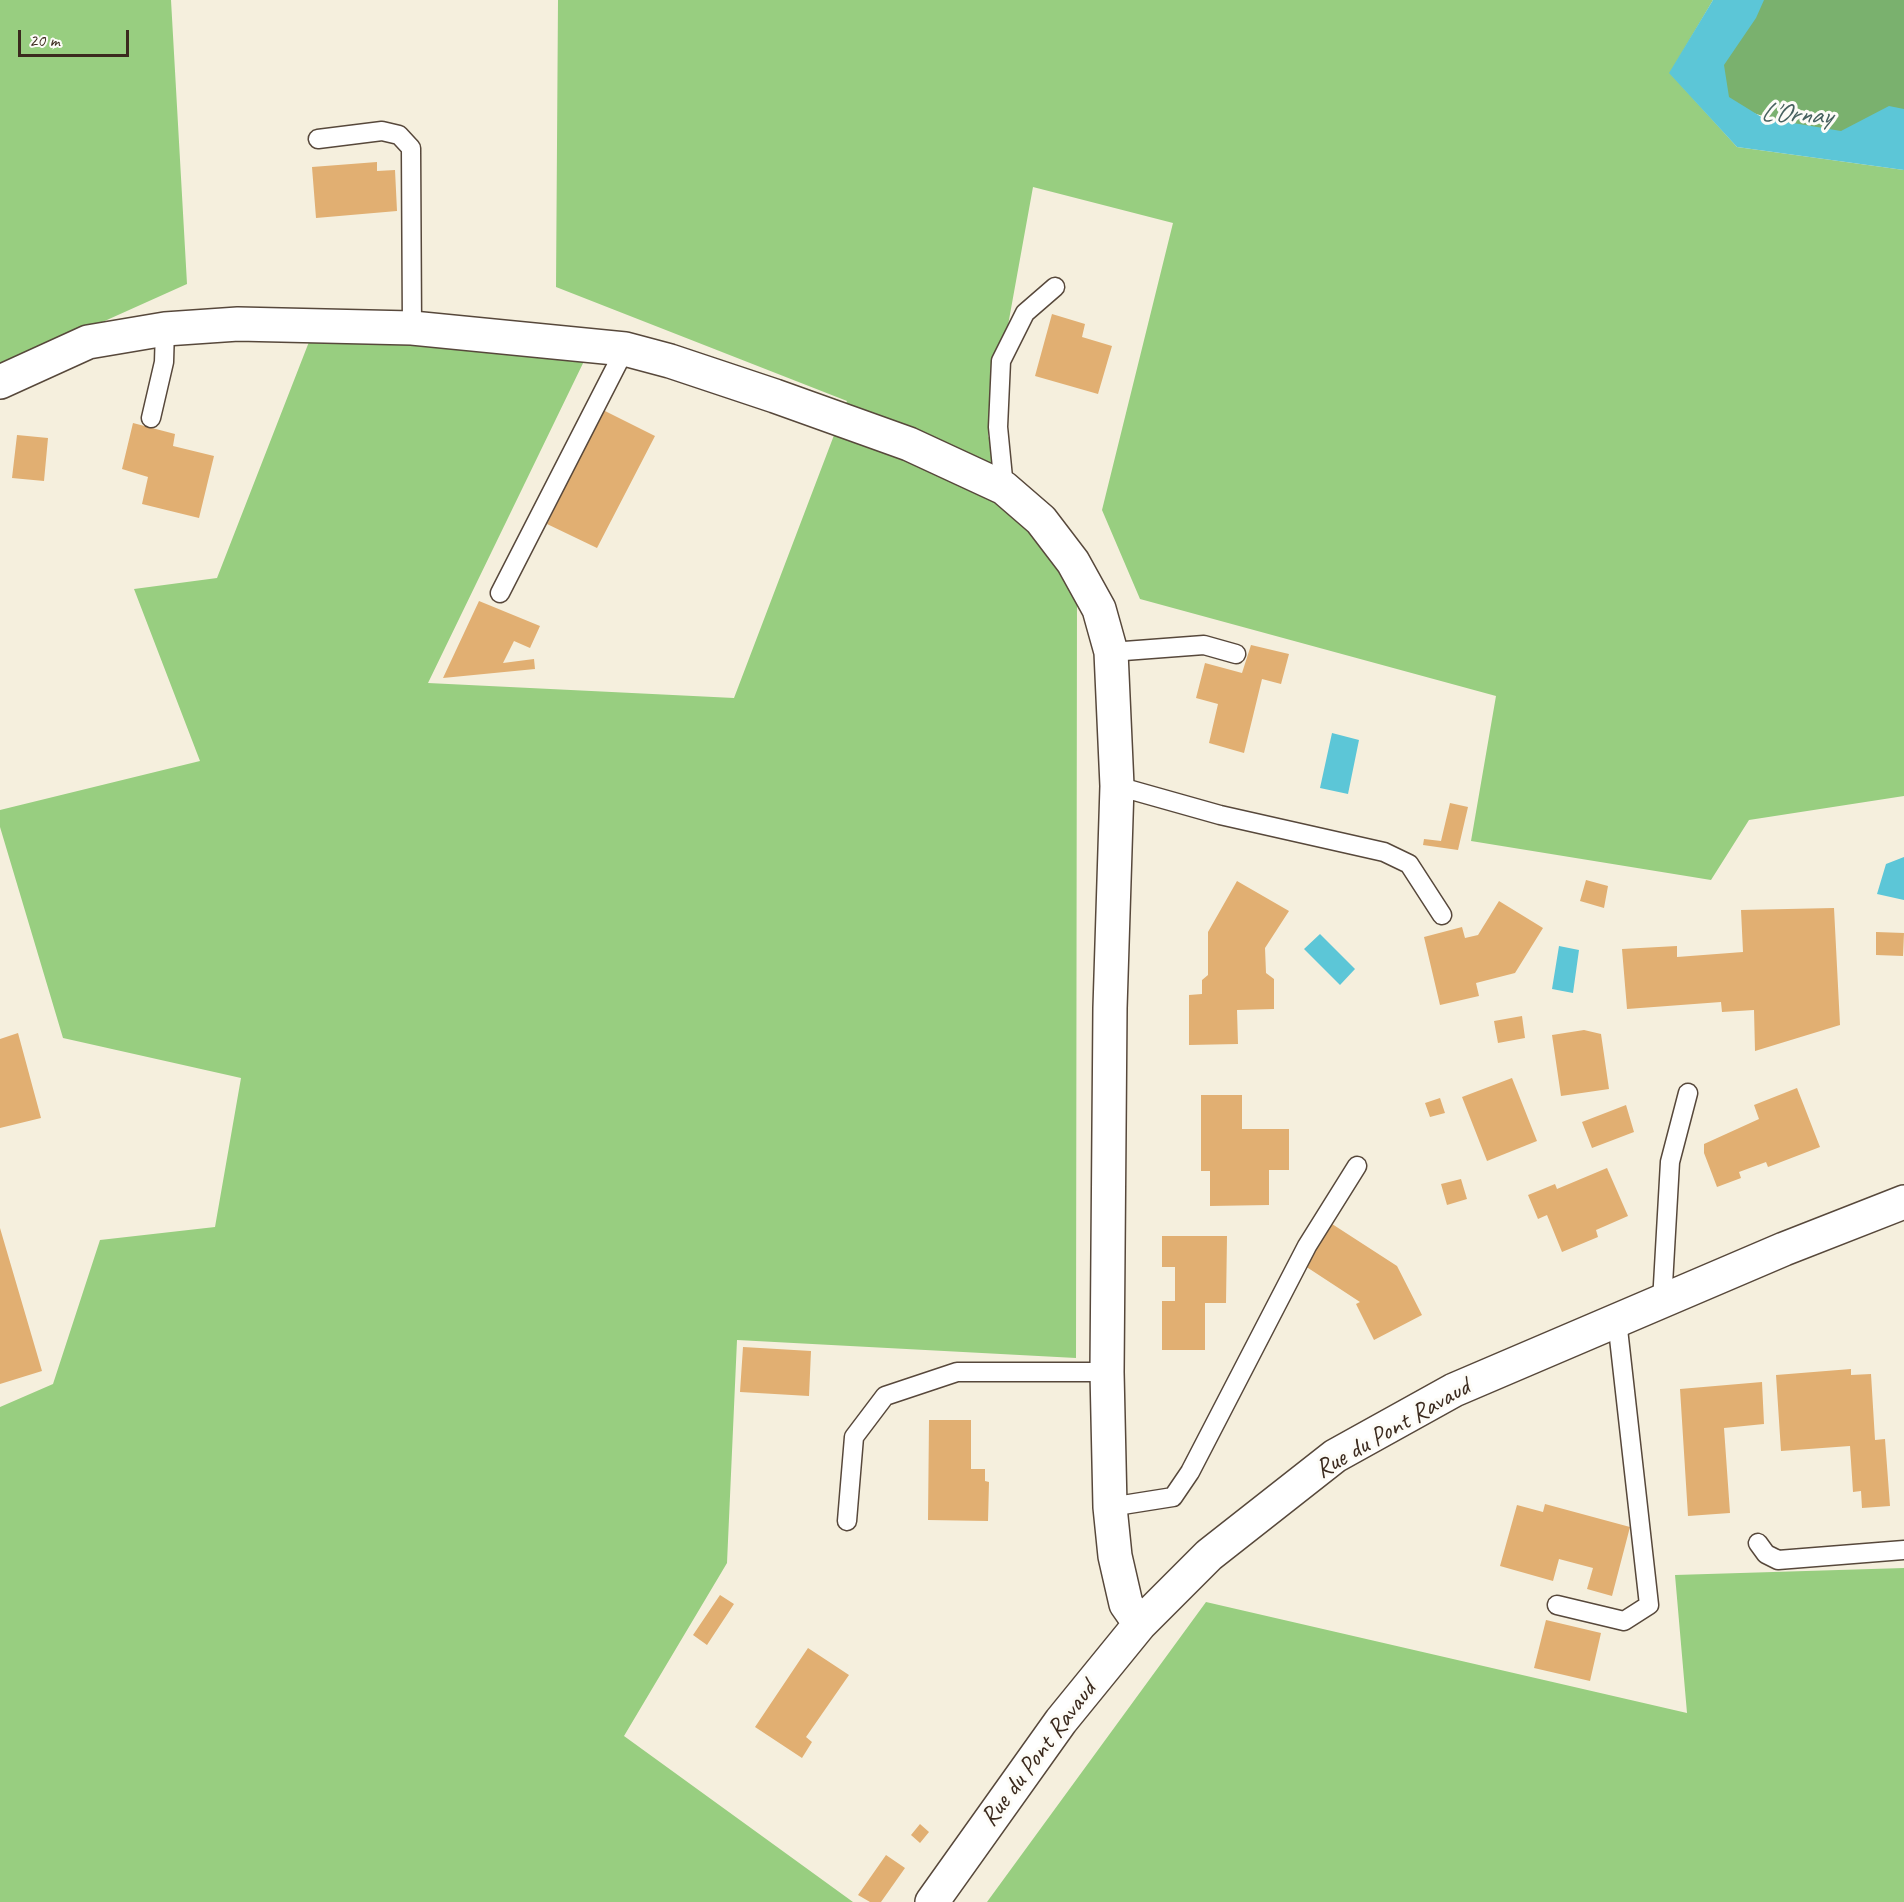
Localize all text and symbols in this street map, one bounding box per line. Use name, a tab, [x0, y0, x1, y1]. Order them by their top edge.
scale bar	[21, 18, 132, 56]
text: 20 m	[29, 29, 60, 51]
water label: L'Ornay	[1760, 97, 1832, 133]
street label: Rue du Pont Ravaud	[1310, 1372, 1476, 1486]
street label: Rue du Pont Ravaud	[974, 1675, 1104, 1833]

